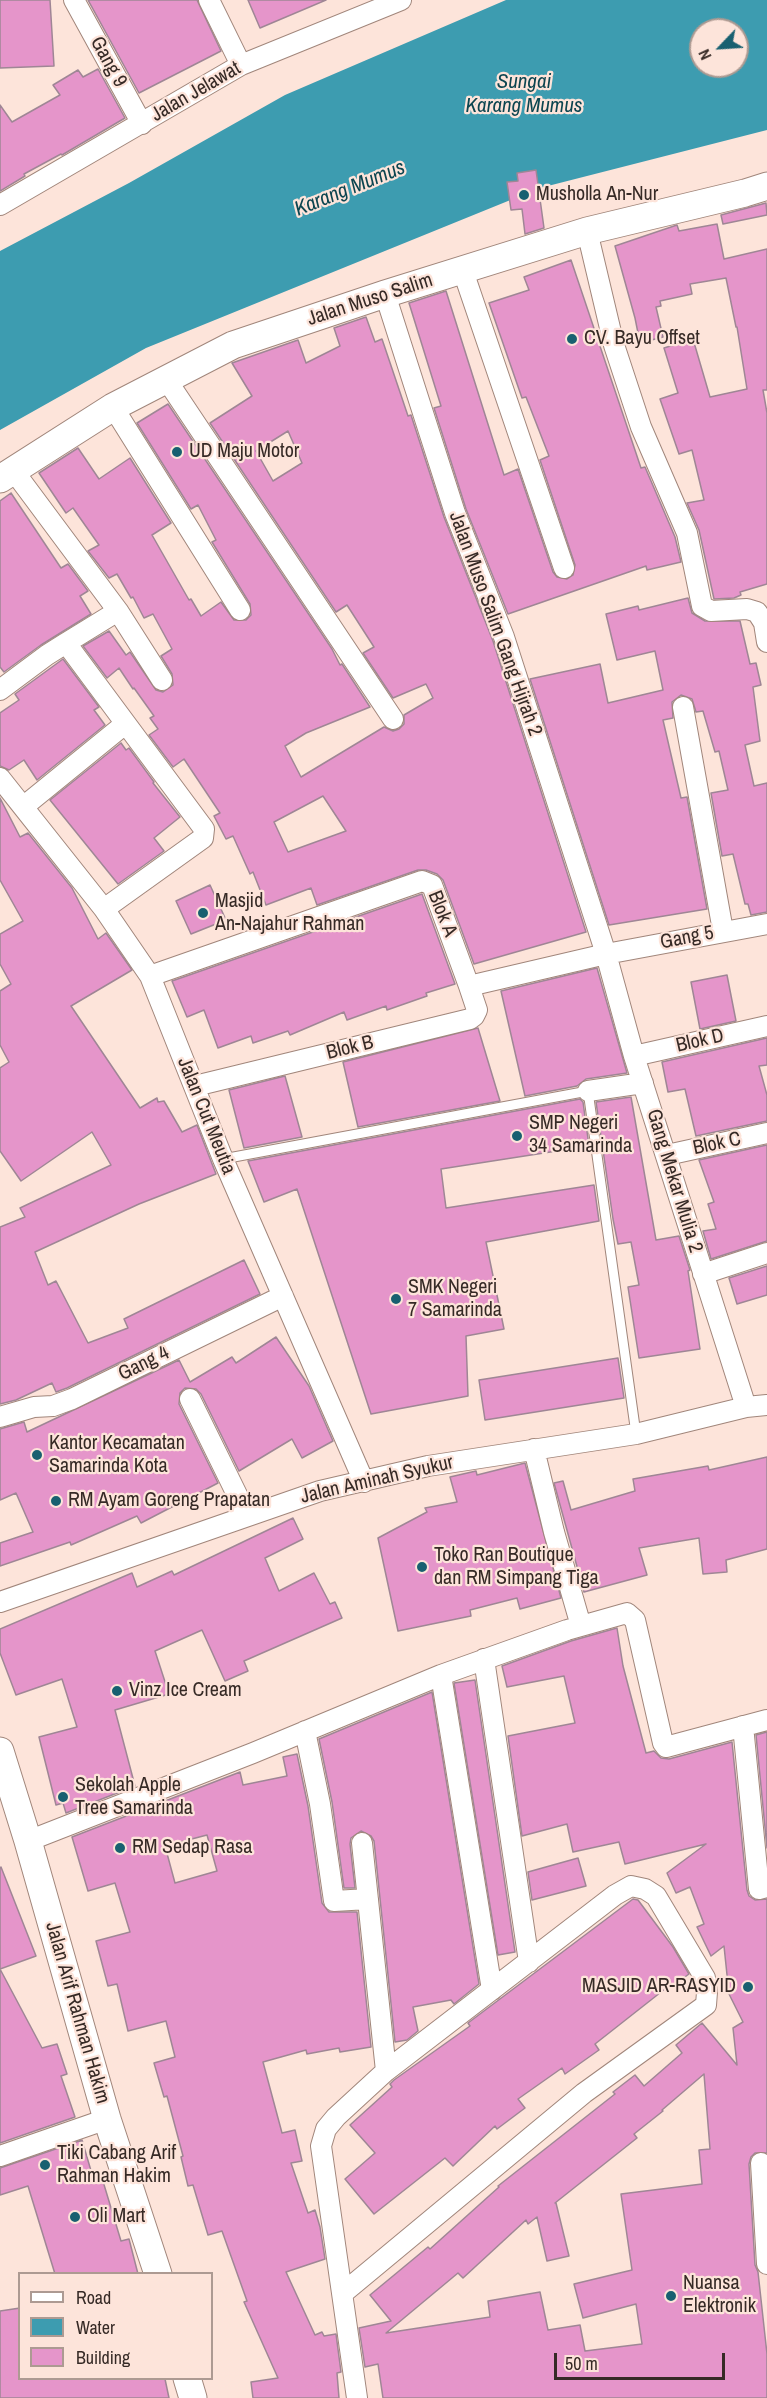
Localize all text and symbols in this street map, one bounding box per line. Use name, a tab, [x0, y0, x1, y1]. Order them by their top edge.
north arrow	[689, 18, 749, 78]
street label: Gang 9	[84, 33, 132, 91]
text: N	[693, 46, 716, 64]
street label: Jalan Jelawat	[147, 57, 245, 127]
water label: Sungai Karang Mumus	[466, 69, 582, 119]
water label: Karang Mumus	[291, 155, 409, 223]
place label: Musholla An-Nur	[536, 183, 658, 207]
marker: Musholla An-Nur	[517, 188, 531, 202]
street label: Jalan Muso Salim	[304, 268, 436, 332]
place label: CV. Bayu Offset	[584, 327, 700, 351]
marker: CV. Bayu Offset	[565, 332, 579, 346]
place label: UD Maju Motor	[189, 440, 299, 464]
marker: UD Maju Motor	[170, 445, 184, 459]
street label: Jalan Muso Salim Gang Hijrah 2	[443, 509, 547, 739]
street label: Blok A	[422, 888, 462, 940]
place label: Masjid An-Najahur Rahman	[215, 890, 364, 937]
marker: Masjid An-Najahur Rahman	[196, 906, 210, 920]
street label: Gang 5	[658, 921, 716, 955]
street label: Blok D	[674, 1024, 726, 1058]
street label: Blok B	[324, 1031, 376, 1065]
street label: Jalan Cut Meutia	[172, 1054, 240, 1178]
street label: Gang Mekar Mulia 2	[641, 1106, 707, 1256]
place label: SMP Negeri 34 Samarinda	[529, 1112, 632, 1159]
street label: Blok C	[691, 1127, 743, 1161]
marker: SMP Negeri 34 Samarinda	[510, 1129, 524, 1143]
place label: SMK Negeri 7 Samarinda	[408, 1276, 502, 1323]
marker: SMK Negeri 7 Samarinda	[389, 1292, 403, 1306]
street label: Gang 4	[115, 1341, 173, 1387]
place label: Kantor Kecamatan Samarinda Kota	[49, 1432, 185, 1479]
marker: Kantor Kecamatan Samarinda Kota	[30, 1448, 44, 1462]
street label: Jalan Aminah Syukur	[298, 1451, 456, 1509]
place label: RM Ayam Goreng Prapatan	[68, 1489, 270, 1513]
marker: RM Ayam Goreng Prapatan	[49, 1494, 63, 1508]
place label: Toko Ran Boutique dan RM Simpang Tiga	[434, 1544, 599, 1591]
marker: Toko Ran Boutique dan RM Simpang Tiga	[415, 1560, 429, 1574]
place label: Vinz Ice Cream	[129, 1679, 242, 1703]
marker: Vinz Ice Cream	[110, 1684, 124, 1698]
place label: Sekolah Apple Tree Samarinda	[75, 1774, 193, 1821]
marker: Sekolah Apple Tree Samarinda	[56, 1790, 70, 1804]
place label: RM Sedap Rasa	[132, 1836, 252, 1860]
marker: RM Sedap Rasa	[113, 1841, 127, 1855]
street label: Jalan Arif Rahman Hakim	[40, 1919, 114, 2107]
place label: MASJID AR-RASYID	[582, 1975, 736, 1999]
marker: MASJID AR-RASYID	[741, 1980, 755, 1994]
place label: Tiki Cabang Arif Rahman Hakim	[57, 2142, 176, 2189]
marker: Tiki Cabang Arif Rahman Hakim	[38, 2158, 52, 2172]
place label: Oli Mart	[87, 2205, 145, 2229]
marker: Oli Mart	[68, 2210, 82, 2224]
legend	[18, 2272, 213, 2380]
place label: Nuansa Elektronik	[683, 2272, 756, 2319]
text: Road	[76, 2285, 111, 2310]
marker: Nuansa Elektronik	[664, 2289, 678, 2303]
text: Water	[76, 2315, 115, 2340]
scale bar	[557, 2341, 728, 2379]
text: Building	[76, 2345, 130, 2370]
text: 50 m	[565, 2351, 598, 2376]

